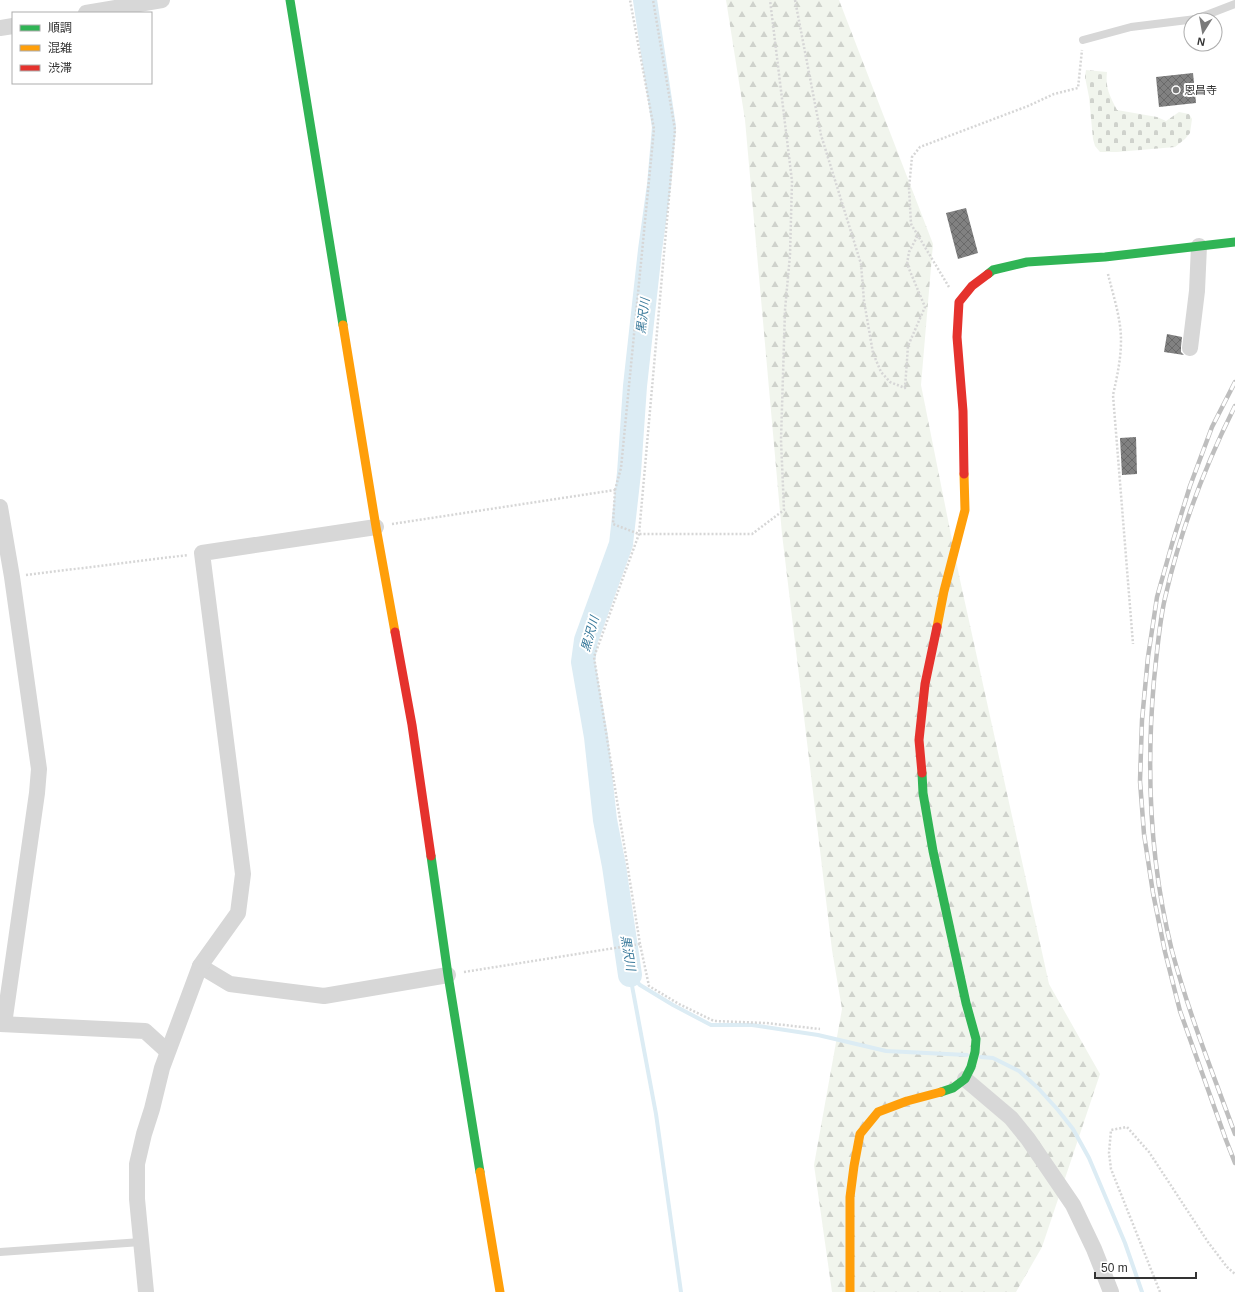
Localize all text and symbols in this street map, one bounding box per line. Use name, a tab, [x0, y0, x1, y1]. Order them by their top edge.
legend	[12, 12, 152, 84]
north arrow	[1183, 12, 1223, 52]
text: 順調	[48, 21, 72, 35]
text: N	[1196, 35, 1206, 48]
text: 混雑	[48, 41, 72, 55]
text: 渋滞	[48, 61, 72, 75]
place label: 恩昌寺	[1184, 84, 1217, 96]
marker: 恩昌寺	[1171, 85, 1181, 95]
water label: 黒沢川	[634, 295, 652, 335]
water label: 黒沢川	[578, 613, 602, 653]
water label: 黒沢川	[618, 934, 638, 974]
scale bar	[1095, 1254, 1196, 1280]
text: 50 m	[1101, 1261, 1128, 1275]

